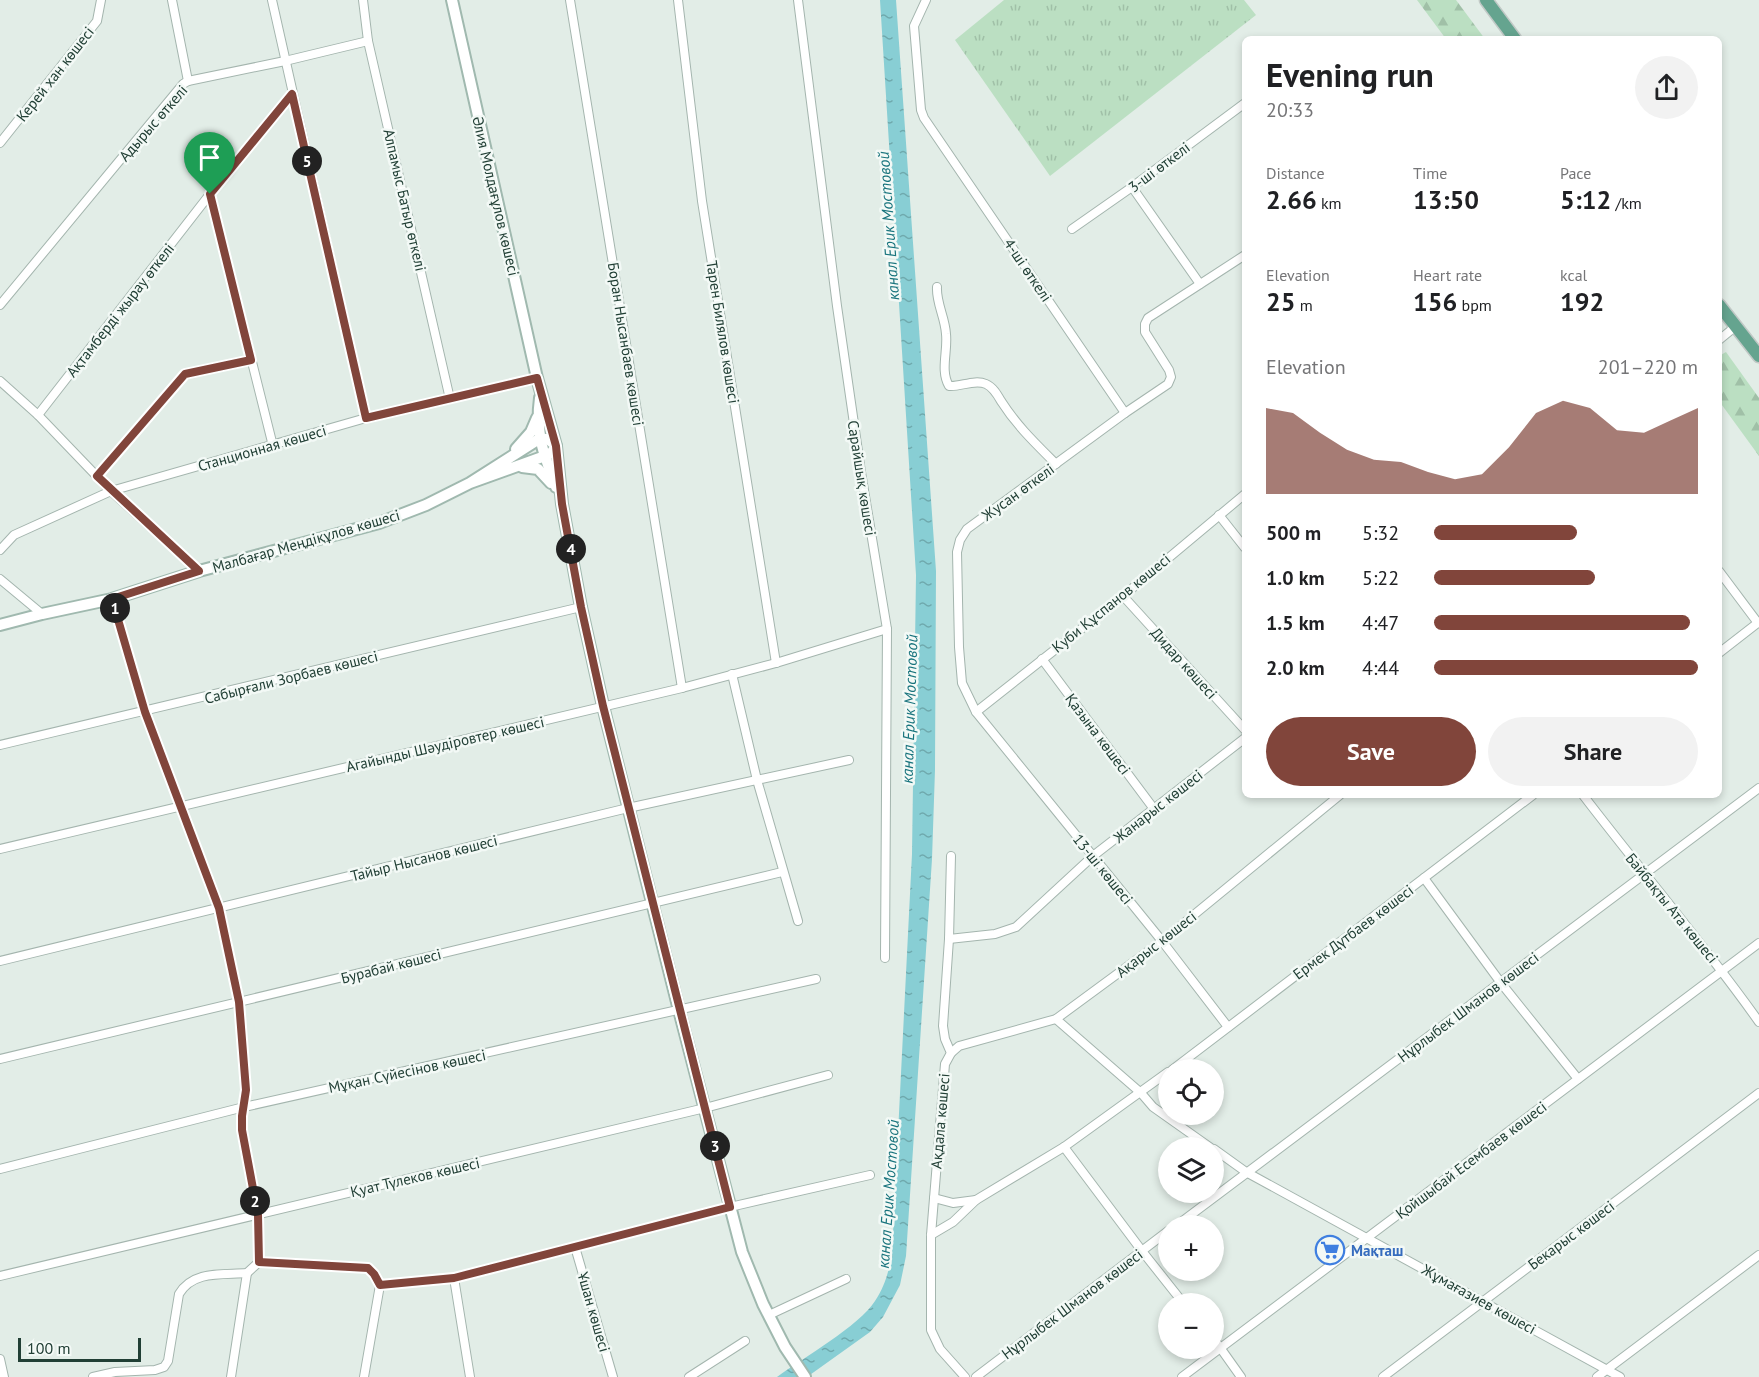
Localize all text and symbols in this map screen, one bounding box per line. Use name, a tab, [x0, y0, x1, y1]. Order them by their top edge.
street label: Керей хан көшесі	[12, 23, 98, 125]
text: Evening run	[1266, 53, 1434, 96]
button: share	[1635, 56, 1698, 119]
street label: Адырыс өткелі	[115, 81, 191, 165]
text: 20:33	[1266, 97, 1314, 123]
street label: Әлия Молдағұлов көшесі	[468, 114, 524, 278]
street label: Алпамыс Батыр өткелі	[379, 127, 431, 273]
pin	[184, 132, 235, 194]
street label: 3-шi өткелi	[1124, 138, 1194, 196]
icon: arrive	[193, 141, 226, 174]
pin: 5	[292, 146, 322, 176]
text: 5	[302, 151, 312, 171]
water label: канал Ерик Мостовой	[873, 151, 903, 301]
text: Distance	[1266, 163, 1325, 183]
text: Time	[1413, 163, 1447, 183]
text: Pace	[1560, 163, 1591, 183]
text: 2.66	[1266, 183, 1317, 216]
text: 13:50	[1413, 183, 1479, 216]
text: 5:12	[1560, 183, 1611, 216]
text: km	[1317, 193, 1342, 213]
text: /km	[1611, 193, 1642, 213]
street label: 4-шi өткелi	[1000, 235, 1056, 305]
street label: Ақтамберді жырау өткелі	[62, 239, 178, 381]
street label: Тарен Билялов көшесі	[702, 259, 744, 405]
street label: Боран Нысанбаев көшесі	[604, 261, 648, 427]
text: Elevation	[1266, 265, 1330, 285]
text: Heart rate	[1413, 265, 1482, 285]
text: kcal	[1560, 265, 1587, 285]
text: 25	[1266, 285, 1295, 318]
text: 156	[1413, 285, 1457, 318]
text: 192	[1560, 285, 1604, 318]
text: m	[1295, 295, 1313, 315]
text: bpm	[1457, 295, 1492, 315]
text: Elevation	[1266, 354, 1346, 380]
text: 201–220 m	[1598, 354, 1698, 380]
street label: Сарайшық көшесі	[843, 419, 881, 537]
street label: Станционная көшесі	[196, 421, 328, 475]
street label: Жусан өткелі	[977, 459, 1058, 525]
street label: Малбағар Меңдіқұлов көшесі	[210, 505, 402, 577]
text: 500 m	[1266, 520, 1321, 546]
text: 5:32	[1362, 520, 1399, 546]
pin: 4	[556, 534, 586, 564]
text: 4	[566, 539, 576, 559]
street label: Куби Құспанов көшесi	[1048, 549, 1174, 657]
text: 1.0 km	[1266, 565, 1325, 591]
text: 5:22	[1362, 565, 1399, 591]
pin: 1	[100, 593, 130, 623]
text: 1	[110, 598, 120, 618]
text: 1.5 km	[1266, 610, 1325, 636]
text: 4:47	[1362, 610, 1399, 636]
street label: Дидар көшесі	[1147, 623, 1221, 703]
water label: канал Ерик Мостовой	[896, 634, 922, 784]
street label: Сабырғали Зорбаев көшесі	[202, 646, 380, 708]
text: 2.0 km	[1266, 655, 1325, 681]
text: 4:44	[1362, 655, 1399, 681]
street label: Қазына көшесі	[1061, 690, 1135, 778]
street label: Агайынды Шәудіровтер көшесi	[344, 712, 546, 776]
button: Save	[1266, 717, 1476, 786]
button: Share	[1488, 717, 1698, 786]
street label: Жанарыс көшесі	[1109, 765, 1206, 847]
street label: 13-ші көшесi	[1069, 830, 1137, 908]
street label: Тайыр Нысанов көшесi	[349, 831, 499, 885]
street label: Байбақты Ата көшесі	[1622, 849, 1722, 967]
street label: Ермек Дүтбаев көшесi	[1289, 880, 1417, 984]
street label: Ақарыс көшесi	[1112, 907, 1200, 981]
street label: Бурабай көшесi	[339, 944, 443, 988]
street label: Нұрлыбек Шманов көшесі	[1394, 948, 1542, 1066]
street label: Мұқан Сүйесінов көшесі	[327, 1045, 487, 1097]
map controls	[1158, 1059, 1224, 1359]
button: locate	[1158, 1059, 1224, 1125]
street label: Ақдала көшесі	[926, 1073, 954, 1169]
street label: Қойшыбай Есембаев көшесі	[1392, 1097, 1550, 1223]
water label: канал Ерик Мостовой	[873, 1119, 903, 1269]
pin: 3	[700, 1131, 730, 1161]
text: 3	[710, 1136, 720, 1156]
button: layers	[1158, 1137, 1224, 1203]
street label: Қуат Түлеков көшесі	[348, 1153, 482, 1201]
pin: 2	[240, 1186, 270, 1216]
text: 2	[250, 1191, 260, 1211]
street label: Бекарыс көшесі	[1524, 1196, 1618, 1274]
button: +	[1158, 1215, 1224, 1281]
supermarket icon: Мақташ	[1314, 1234, 1346, 1266]
place label: Мақташ	[1351, 1241, 1403, 1260]
street label: Нұрлыбек Шманов көшесі	[998, 1245, 1146, 1363]
street label: Жұмағазиев көшесі	[1418, 1259, 1540, 1338]
street label: Ұшан көшесі	[573, 1270, 615, 1354]
button: −	[1158, 1293, 1224, 1359]
scale bar	[18, 1335, 141, 1362]
text: 100 m	[27, 1338, 70, 1358]

